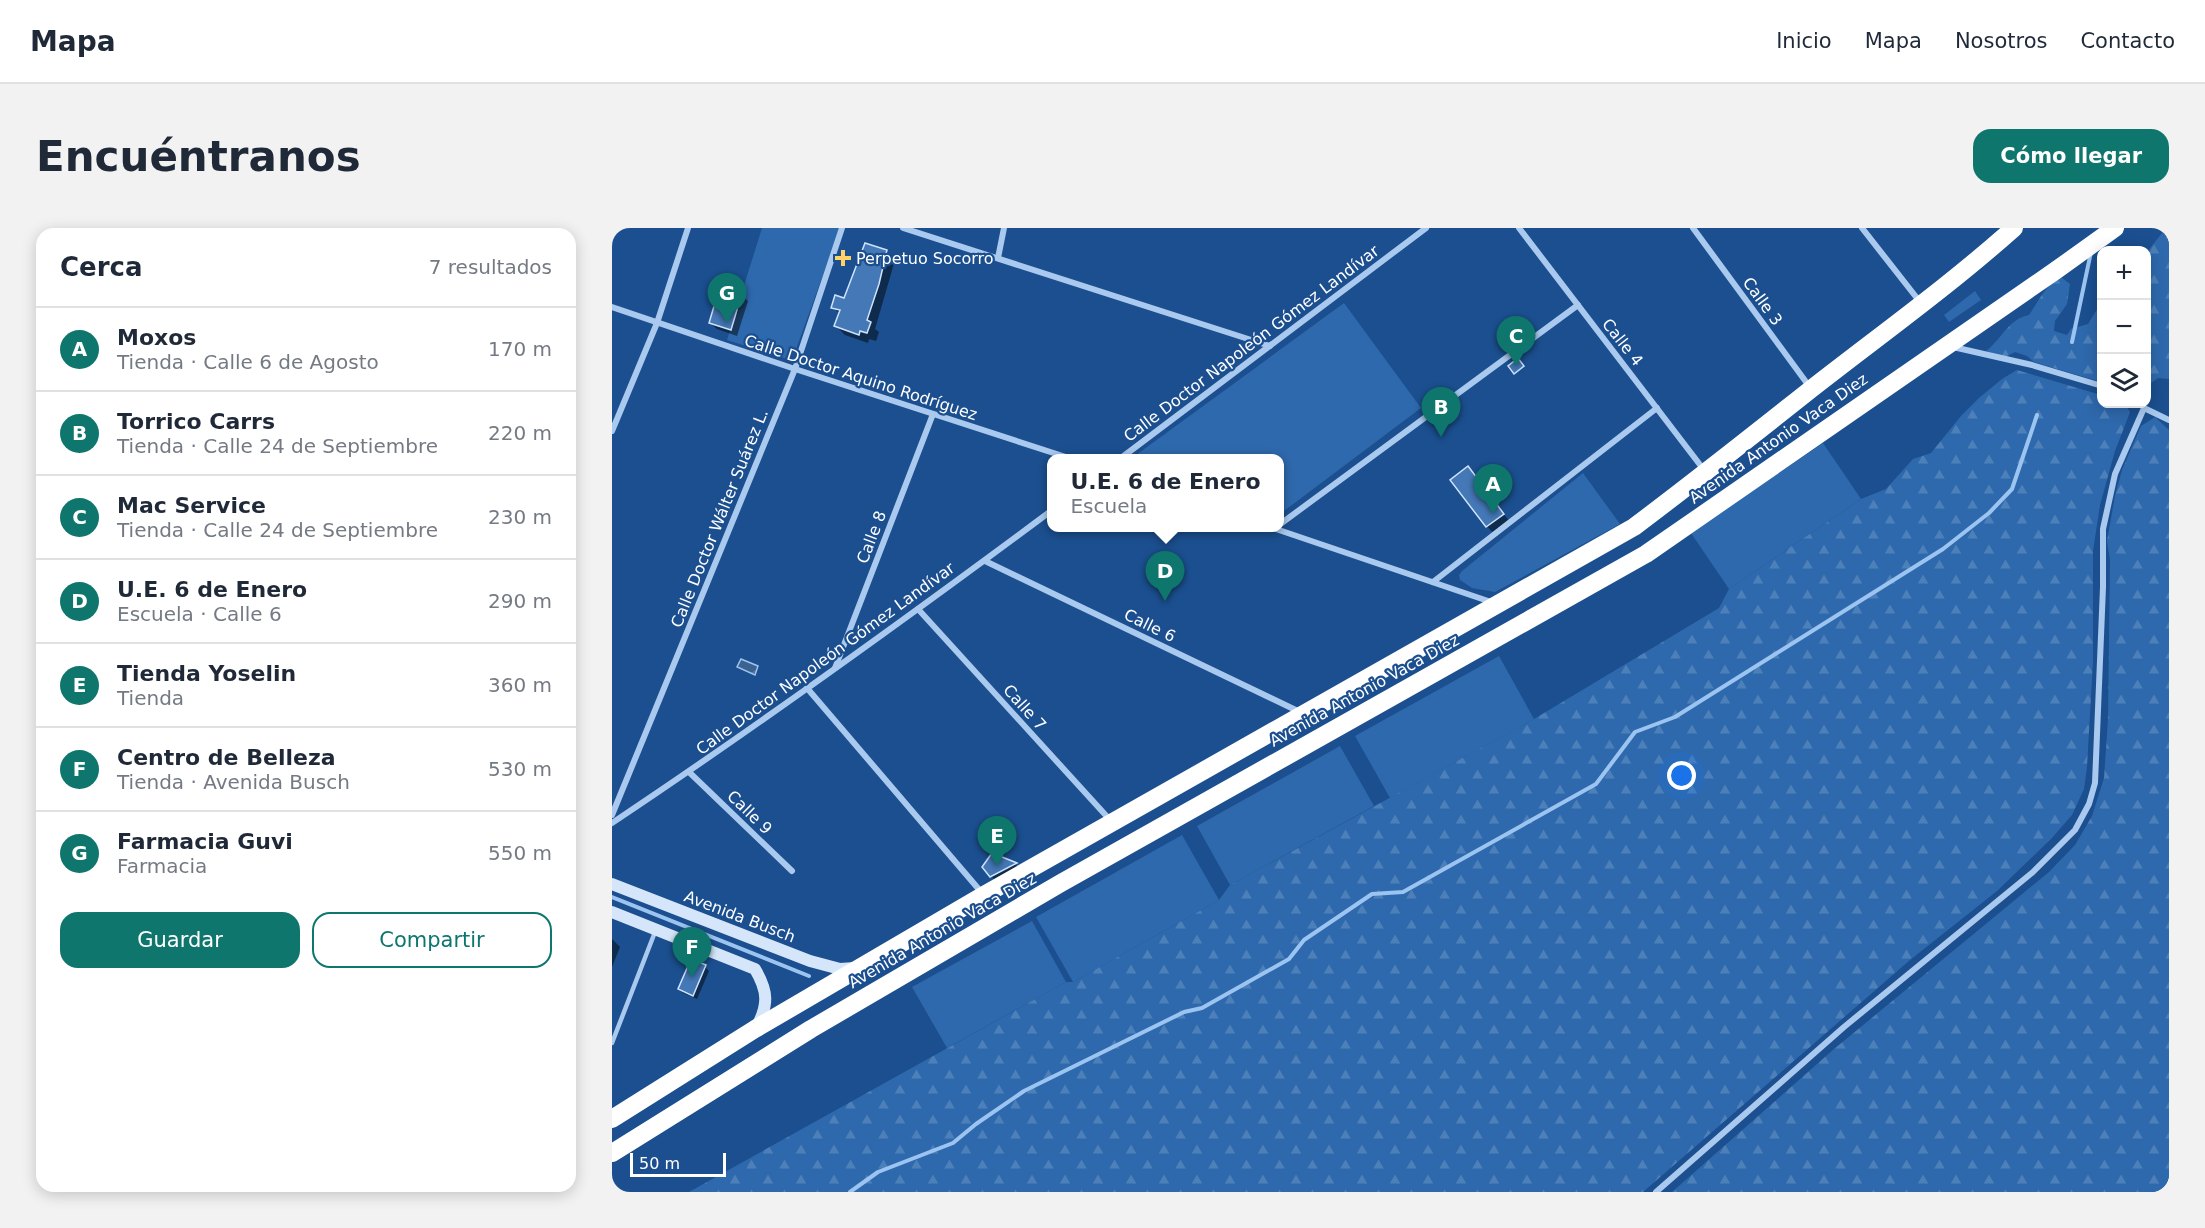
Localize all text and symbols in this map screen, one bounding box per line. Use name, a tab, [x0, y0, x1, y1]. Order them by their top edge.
text: Mapa	[30, 25, 116, 58]
text: Inicio	[1776, 29, 1832, 53]
text: Mapa	[1865, 29, 1922, 53]
text: Nosotros	[1955, 29, 2047, 53]
text: Contacto	[2080, 29, 2175, 53]
button: Cómo llegar	[1973, 129, 2169, 183]
text: Encuéntranos	[36, 132, 361, 181]
street label: Calle Doctor Napoleón Gómez Landívar	[1120, 241, 1383, 446]
map controls	[2097, 246, 2151, 408]
button: +	[2097, 246, 2151, 300]
marker: Perpetuo Socorro	[834, 249, 852, 267]
place label: Perpetuo Socorro	[856, 249, 994, 268]
text: Cerca	[60, 252, 143, 282]
text: 7 resultados	[429, 255, 552, 279]
street label: Calle 3	[1739, 273, 1786, 329]
pin: G	[708, 274, 746, 323]
button: −	[2097, 300, 2151, 354]
street label: Calle 4	[1598, 315, 1647, 370]
pin: C	[1496, 316, 1536, 366]
text: Moxos	[117, 325, 196, 350]
street label: Calle Doctor Aquino Rodríguez	[742, 331, 980, 424]
text: A	[72, 337, 87, 361]
text: 170 m	[488, 337, 552, 361]
text: Tienda · Calle 6 de Agosto	[117, 350, 379, 374]
button: layers	[2097, 354, 2151, 408]
street label: Avenida Antonio Vaca Diez	[1685, 369, 1871, 507]
pin: B	[1422, 388, 1460, 437]
street label: Calle Doctor Wálter Suárez L.	[667, 406, 772, 630]
text: Torrico Carrs	[117, 409, 275, 434]
text: B	[72, 421, 87, 445]
text: 220 m	[488, 421, 552, 445]
text: Tienda · Calle 24 de Septiembre	[117, 434, 438, 458]
popup	[1047, 454, 1284, 532]
pin: A	[1474, 464, 1512, 514]
text: U.E. 6 de Enero	[1070, 469, 1261, 494]
text: Mac Service	[117, 493, 266, 518]
text: Escuela	[1070, 494, 1147, 518]
text: C	[72, 505, 87, 529]
text: 230 m	[488, 505, 552, 529]
street label: Calle 8	[853, 508, 890, 566]
text: Tienda · Calle 24 de Septiembre	[117, 518, 438, 542]
pin: D	[1146, 552, 1184, 601]
street label: Calle Doctor Napoleón Gómez Landívar	[692, 558, 959, 759]
text: U.E. 6 de Enero	[117, 577, 307, 602]
text: D	[71, 589, 88, 613]
text: 290 m	[488, 589, 552, 613]
text: Escuela · Calle 6	[117, 602, 282, 626]
street label: Calle 6	[1121, 605, 1179, 646]
street label: Avenida Antonio Vaca Diez	[1266, 630, 1462, 751]
text: Tienda Yoselin	[117, 661, 296, 686]
text: E	[73, 673, 86, 697]
text: 360 m	[488, 673, 552, 697]
street label: Calle 7	[999, 681, 1050, 734]
text: Tienda	[117, 686, 184, 710]
text: Centro de Belleza	[117, 745, 336, 770]
text: F	[73, 757, 86, 781]
text: 530 m	[488, 757, 552, 781]
your location	[1667, 761, 1696, 790]
text: Tienda · Avenida Busch	[117, 770, 350, 794]
street label: Calle 9	[723, 786, 776, 838]
pin: E	[978, 816, 1016, 866]
text: Farmacia Guvi	[117, 829, 293, 854]
text: G	[71, 841, 88, 865]
text: 550 m	[488, 841, 552, 865]
text: Farmacia	[117, 854, 207, 878]
street label: Avenida Antonio Vaca Diez	[845, 869, 1040, 992]
street label: Avenida Busch	[682, 887, 798, 946]
button: Guardar	[60, 912, 300, 968]
button: Compartir	[312, 912, 552, 968]
pin: F	[672, 928, 712, 977]
scale bar	[630, 1150, 726, 1178]
text: 50 m	[639, 1154, 680, 1173]

